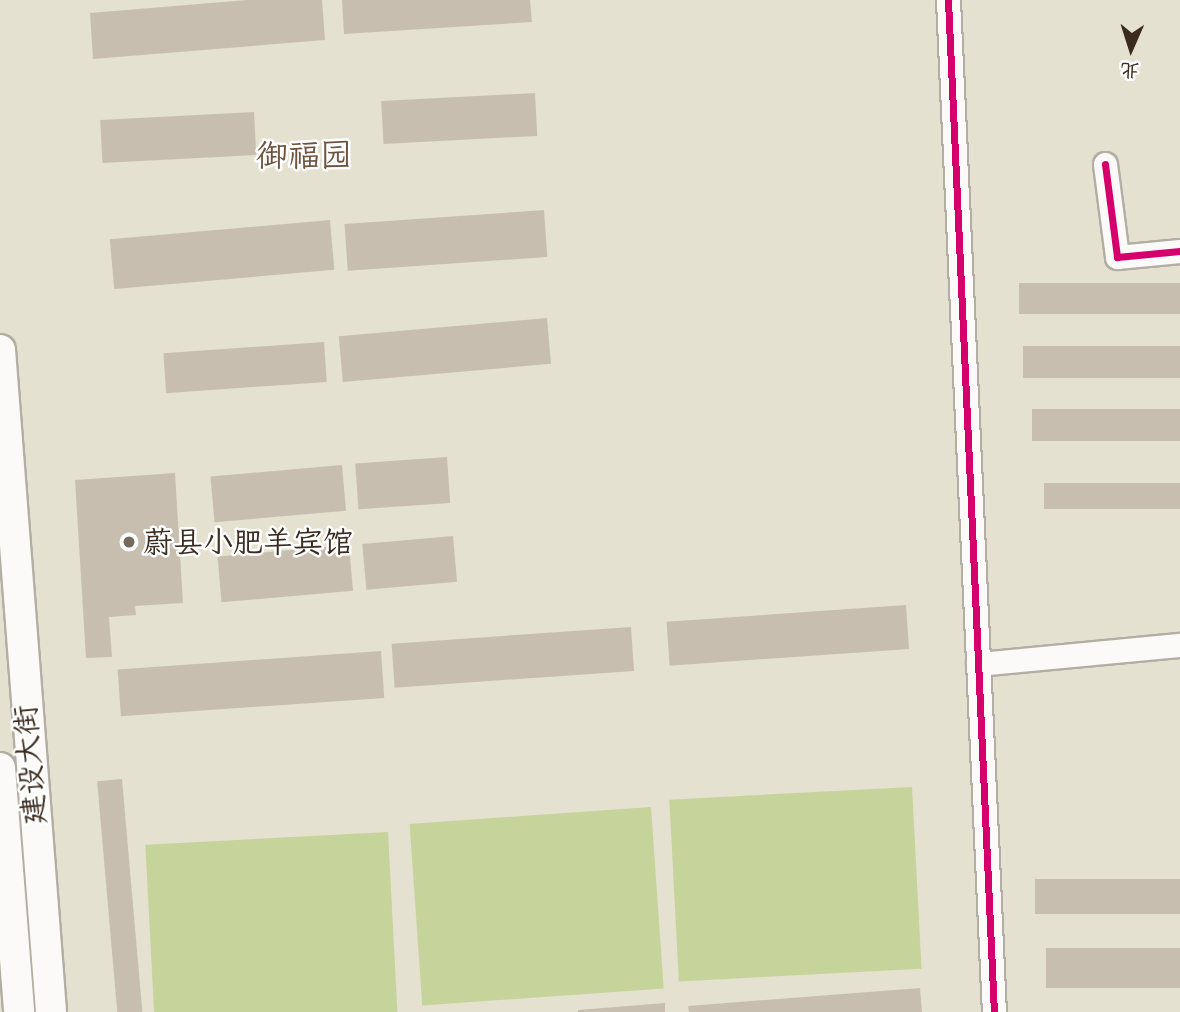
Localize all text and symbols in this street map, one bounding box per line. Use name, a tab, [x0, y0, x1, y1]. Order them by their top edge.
north arrow	[1096, 14, 1166, 84]
text: 北	[1120, 58, 1140, 82]
district label: 御福园	[256, 136, 352, 174]
place label: 蔚县小肥羊宾馆	[143, 524, 353, 560]
marker: 蔚县小肥羊宾馆	[121, 534, 137, 550]
street label: 建设大街	[7, 704, 53, 826]

